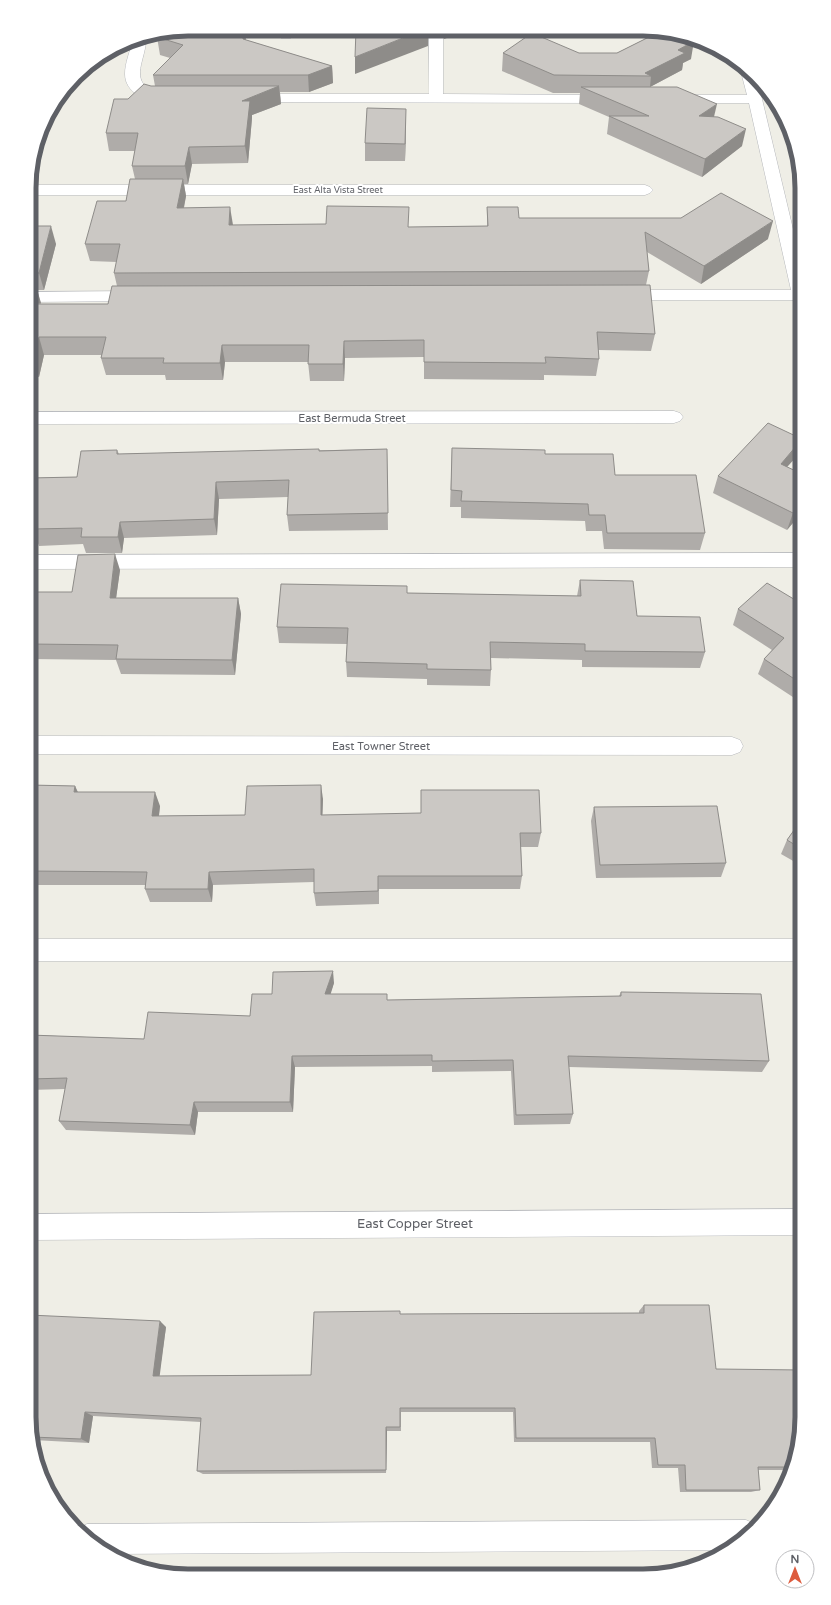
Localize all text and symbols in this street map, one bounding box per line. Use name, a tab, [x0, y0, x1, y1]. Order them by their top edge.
street label: East Alta Vista Street	[293, 185, 383, 196]
street label: East Bermuda Street	[298, 412, 406, 425]
street label: East Towner Street	[332, 740, 430, 753]
street label: East Copper Street	[357, 1216, 473, 1232]
north arrow	[775, 1549, 815, 1589]
text: N	[791, 1553, 799, 1566]

